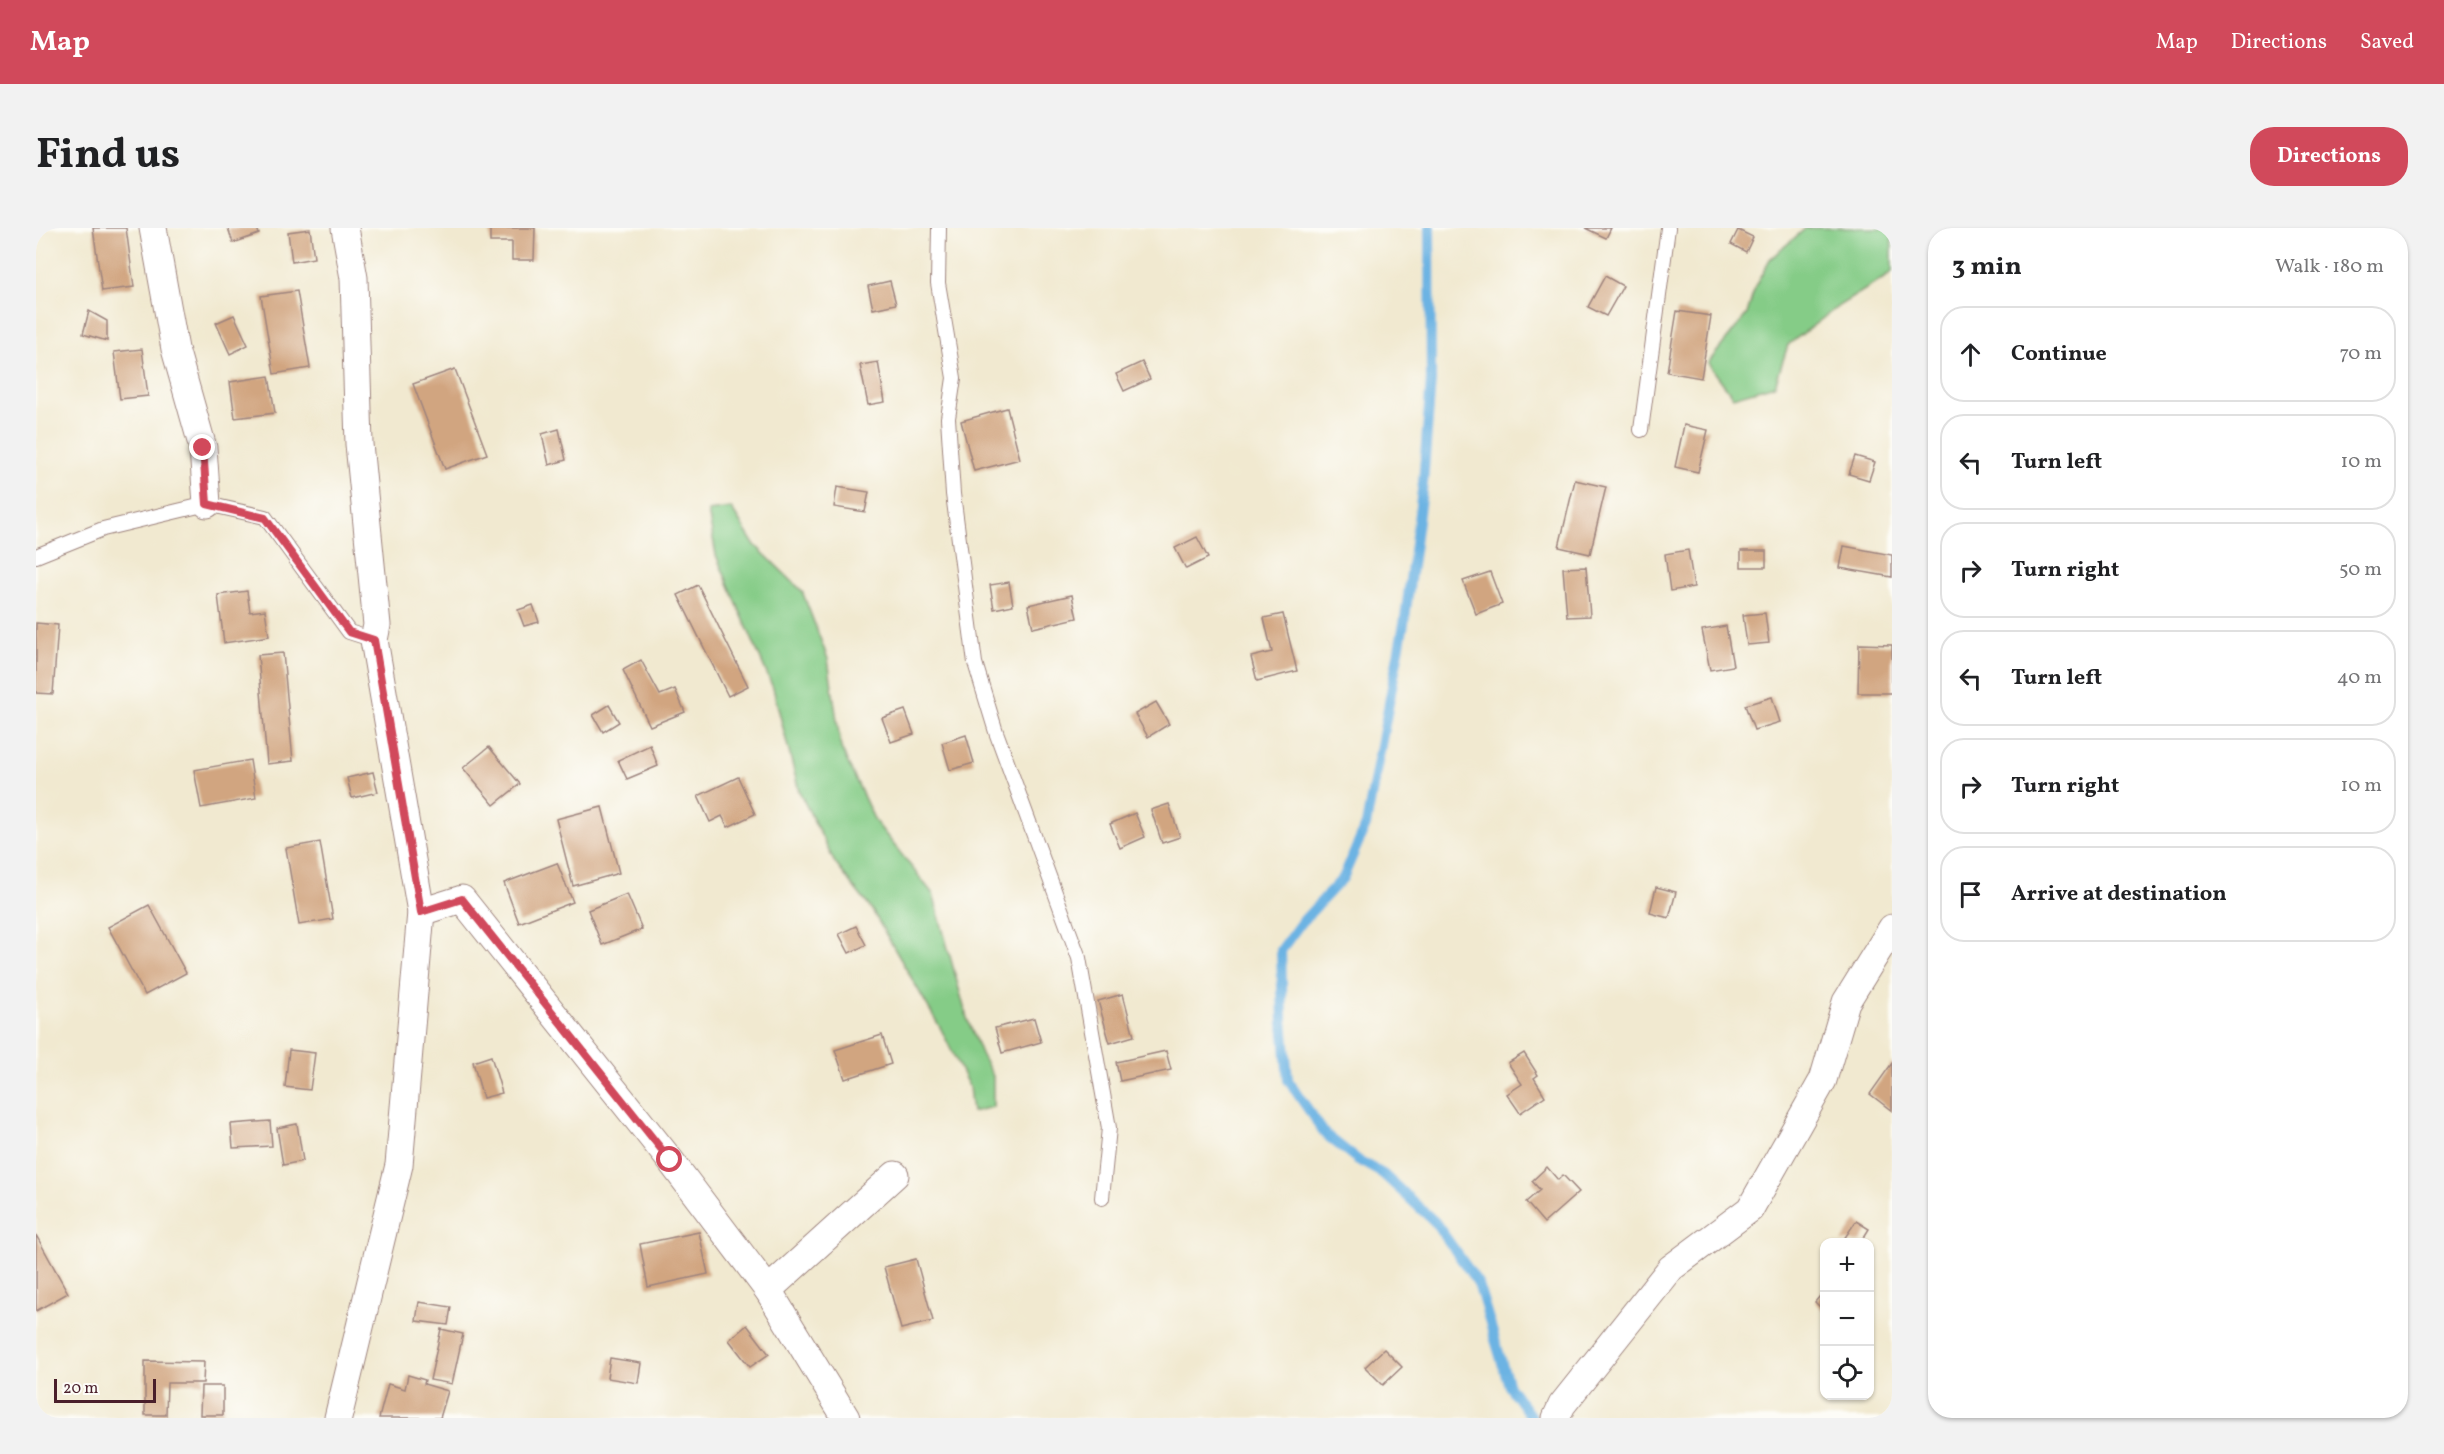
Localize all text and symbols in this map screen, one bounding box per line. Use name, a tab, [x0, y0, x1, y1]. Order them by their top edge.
text: Map	[30, 23, 90, 62]
text: Map	[2156, 28, 2198, 57]
text: Directions	[2231, 28, 2327, 57]
text: Saved	[2360, 28, 2414, 57]
text: Find us	[36, 127, 180, 186]
button: Directions	[2250, 127, 2408, 186]
text: 3 min	[1952, 249, 2022, 285]
text: Walk · 180 m	[2275, 253, 2384, 281]
icon: ahead	[1954, 338, 1987, 371]
text: Continue	[2011, 339, 2107, 370]
text: 70 m	[2339, 340, 2382, 368]
route end	[189, 434, 215, 460]
icon: left	[1954, 446, 1987, 479]
text: Turn left	[2011, 447, 2102, 478]
text: 10 m	[2341, 448, 2382, 476]
icon: right	[1954, 554, 1987, 587]
text: Turn right	[2011, 555, 2119, 586]
text: 50 m	[2339, 556, 2382, 584]
icon: left	[1954, 662, 1987, 695]
text: Turn left	[2011, 663, 2102, 694]
text: 40 m	[2337, 664, 2382, 692]
icon: right	[1954, 770, 1987, 803]
text: Turn right	[2011, 771, 2119, 802]
text: 10 m	[2341, 772, 2382, 800]
icon: arrive	[1954, 878, 1987, 911]
text: Arrive at destination	[2011, 879, 2227, 910]
route start	[656, 1146, 682, 1172]
map controls	[1820, 1238, 1874, 1400]
button: +	[1820, 1238, 1874, 1292]
button: −	[1820, 1292, 1874, 1346]
button: locate	[1820, 1346, 1874, 1400]
scale bar	[54, 1376, 156, 1404]
text: 20 m	[63, 1378, 98, 1400]

